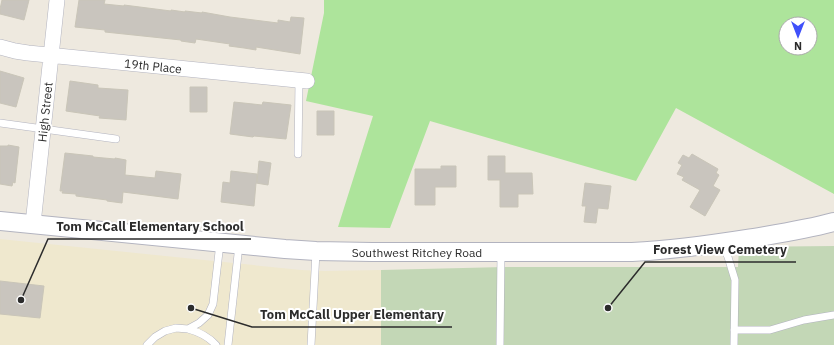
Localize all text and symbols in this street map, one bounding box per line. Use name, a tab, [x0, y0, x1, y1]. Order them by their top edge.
north arrow	[778, 16, 818, 56]
text: N	[794, 39, 802, 53]
street label: 19th Place	[123, 56, 183, 77]
street label: High Street	[34, 81, 56, 143]
callout: Tom McCall Elementary School	[48, 214, 251, 239]
text: Tom McCall Elementary School	[56, 218, 244, 235]
callout: Forest View Cemetery	[645, 237, 796, 262]
text: Forest View Cemetery	[653, 241, 787, 258]
street label: Southwest Ritchey Road	[352, 245, 482, 260]
callout: Tom McCall Upper Elementary	[252, 302, 452, 327]
text: Tom McCall Upper Elementary	[260, 306, 444, 323]

